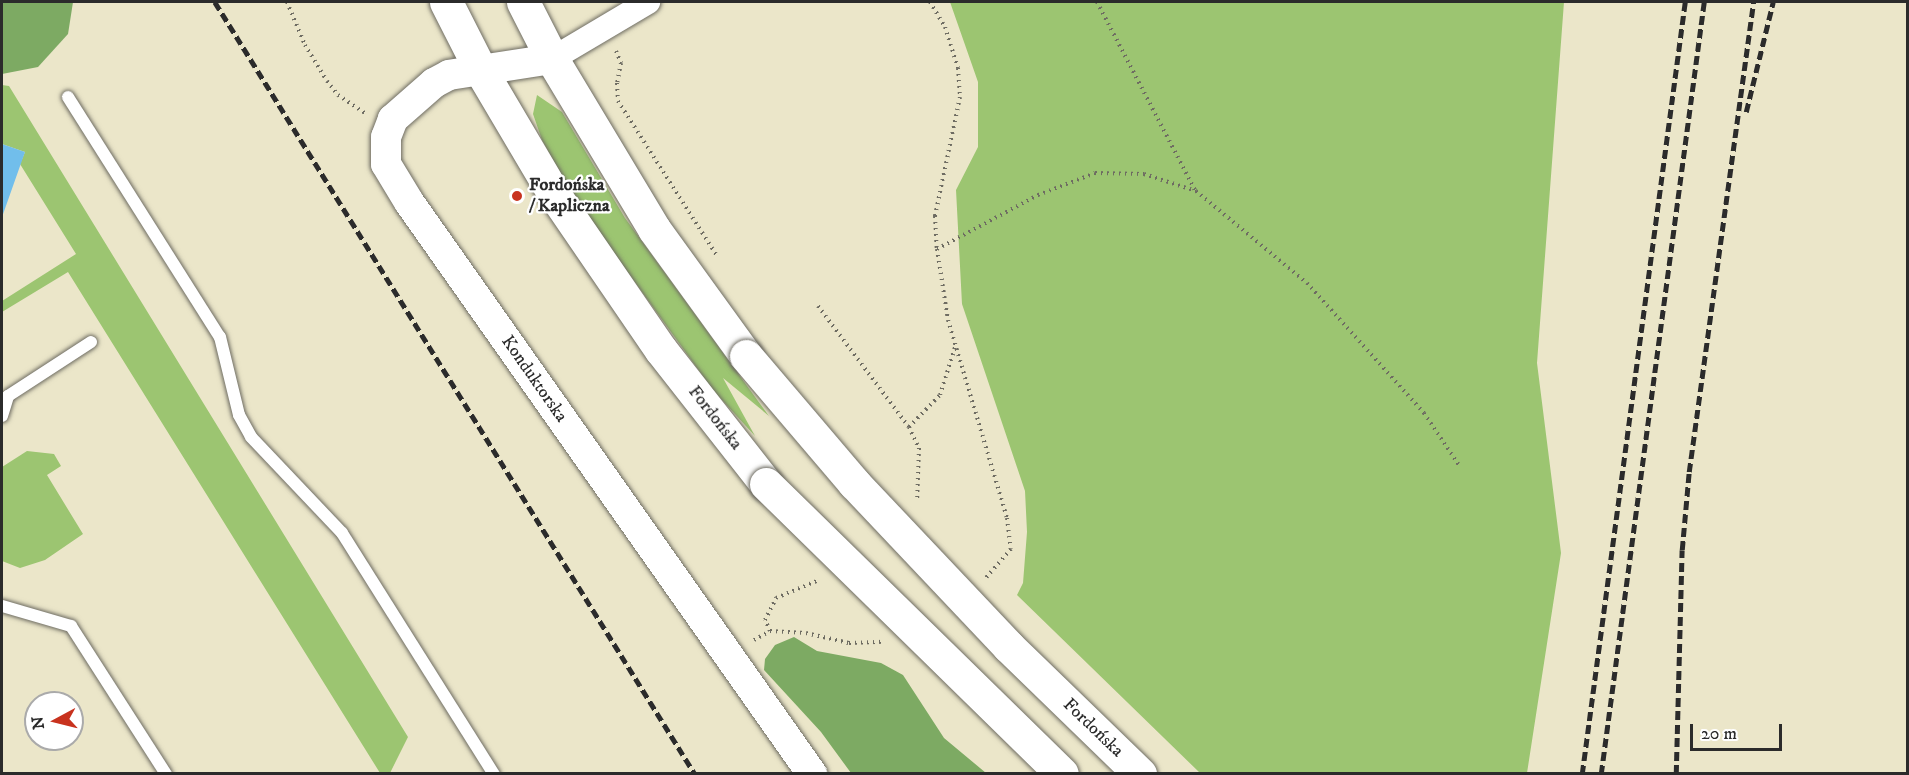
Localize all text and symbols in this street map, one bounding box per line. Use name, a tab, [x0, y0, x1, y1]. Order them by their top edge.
place label: Fordońska / Kapliczna	[529, 175, 610, 218]
marker: Fordońska / Kapliczna	[510, 189, 524, 203]
street label: Konduktorska	[496, 332, 572, 426]
street label: Fordońska	[683, 382, 747, 454]
north arrow	[24, 691, 84, 751]
street label: Fordońska	[1058, 694, 1128, 762]
scale bar	[1693, 712, 1784, 750]
text: N	[27, 715, 49, 731]
text: 20 m	[1701, 723, 1737, 745]

